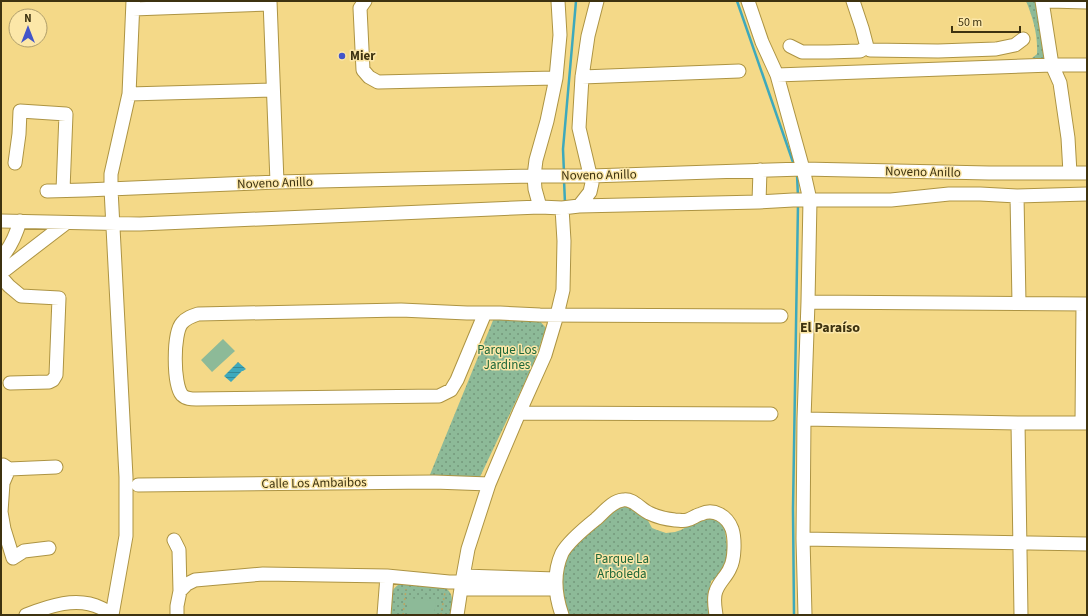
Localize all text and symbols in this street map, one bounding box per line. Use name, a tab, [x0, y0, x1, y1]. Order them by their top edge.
north arrow	[8, 8, 48, 48]
scale bar	[952, 8, 1020, 34]
text: N	[24, 11, 32, 26]
text: 50 m	[958, 14, 982, 31]
place label: Mier	[350, 47, 376, 65]
marker: Mier	[337, 51, 347, 61]
street label: Noveno Anillo	[885, 162, 961, 182]
street label: Noveno Anillo	[561, 165, 637, 185]
street label: Noveno Anillo	[237, 173, 313, 193]
district label: El Paraíso	[800, 318, 860, 338]
park label: Parque Los Jardines	[477, 341, 537, 374]
street label: Calle Los Ambaibos	[261, 473, 367, 493]
park label: Parque La Arboleda	[595, 550, 649, 583]

